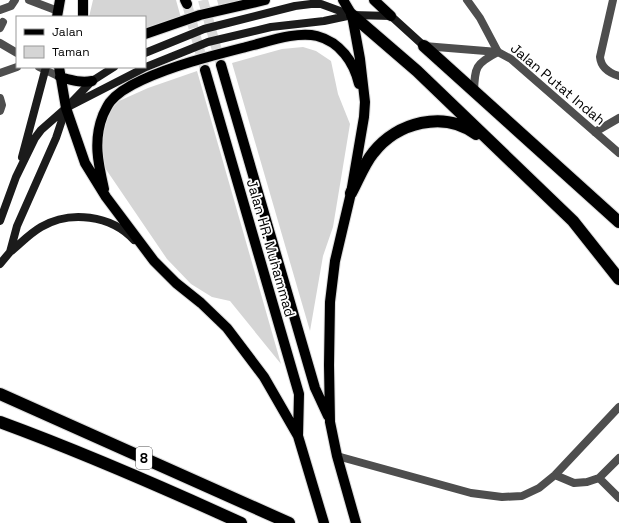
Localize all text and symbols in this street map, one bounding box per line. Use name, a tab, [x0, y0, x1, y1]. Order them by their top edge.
legend	[16, 16, 146, 68]
text: Jalan	[52, 24, 83, 40]
street label: Jalan Putat Indah	[507, 39, 609, 129]
text: Taman	[52, 44, 89, 60]
street label: Jalan HR. Muhammad	[243, 177, 299, 319]
road number: 8	[136, 447, 152, 469]

